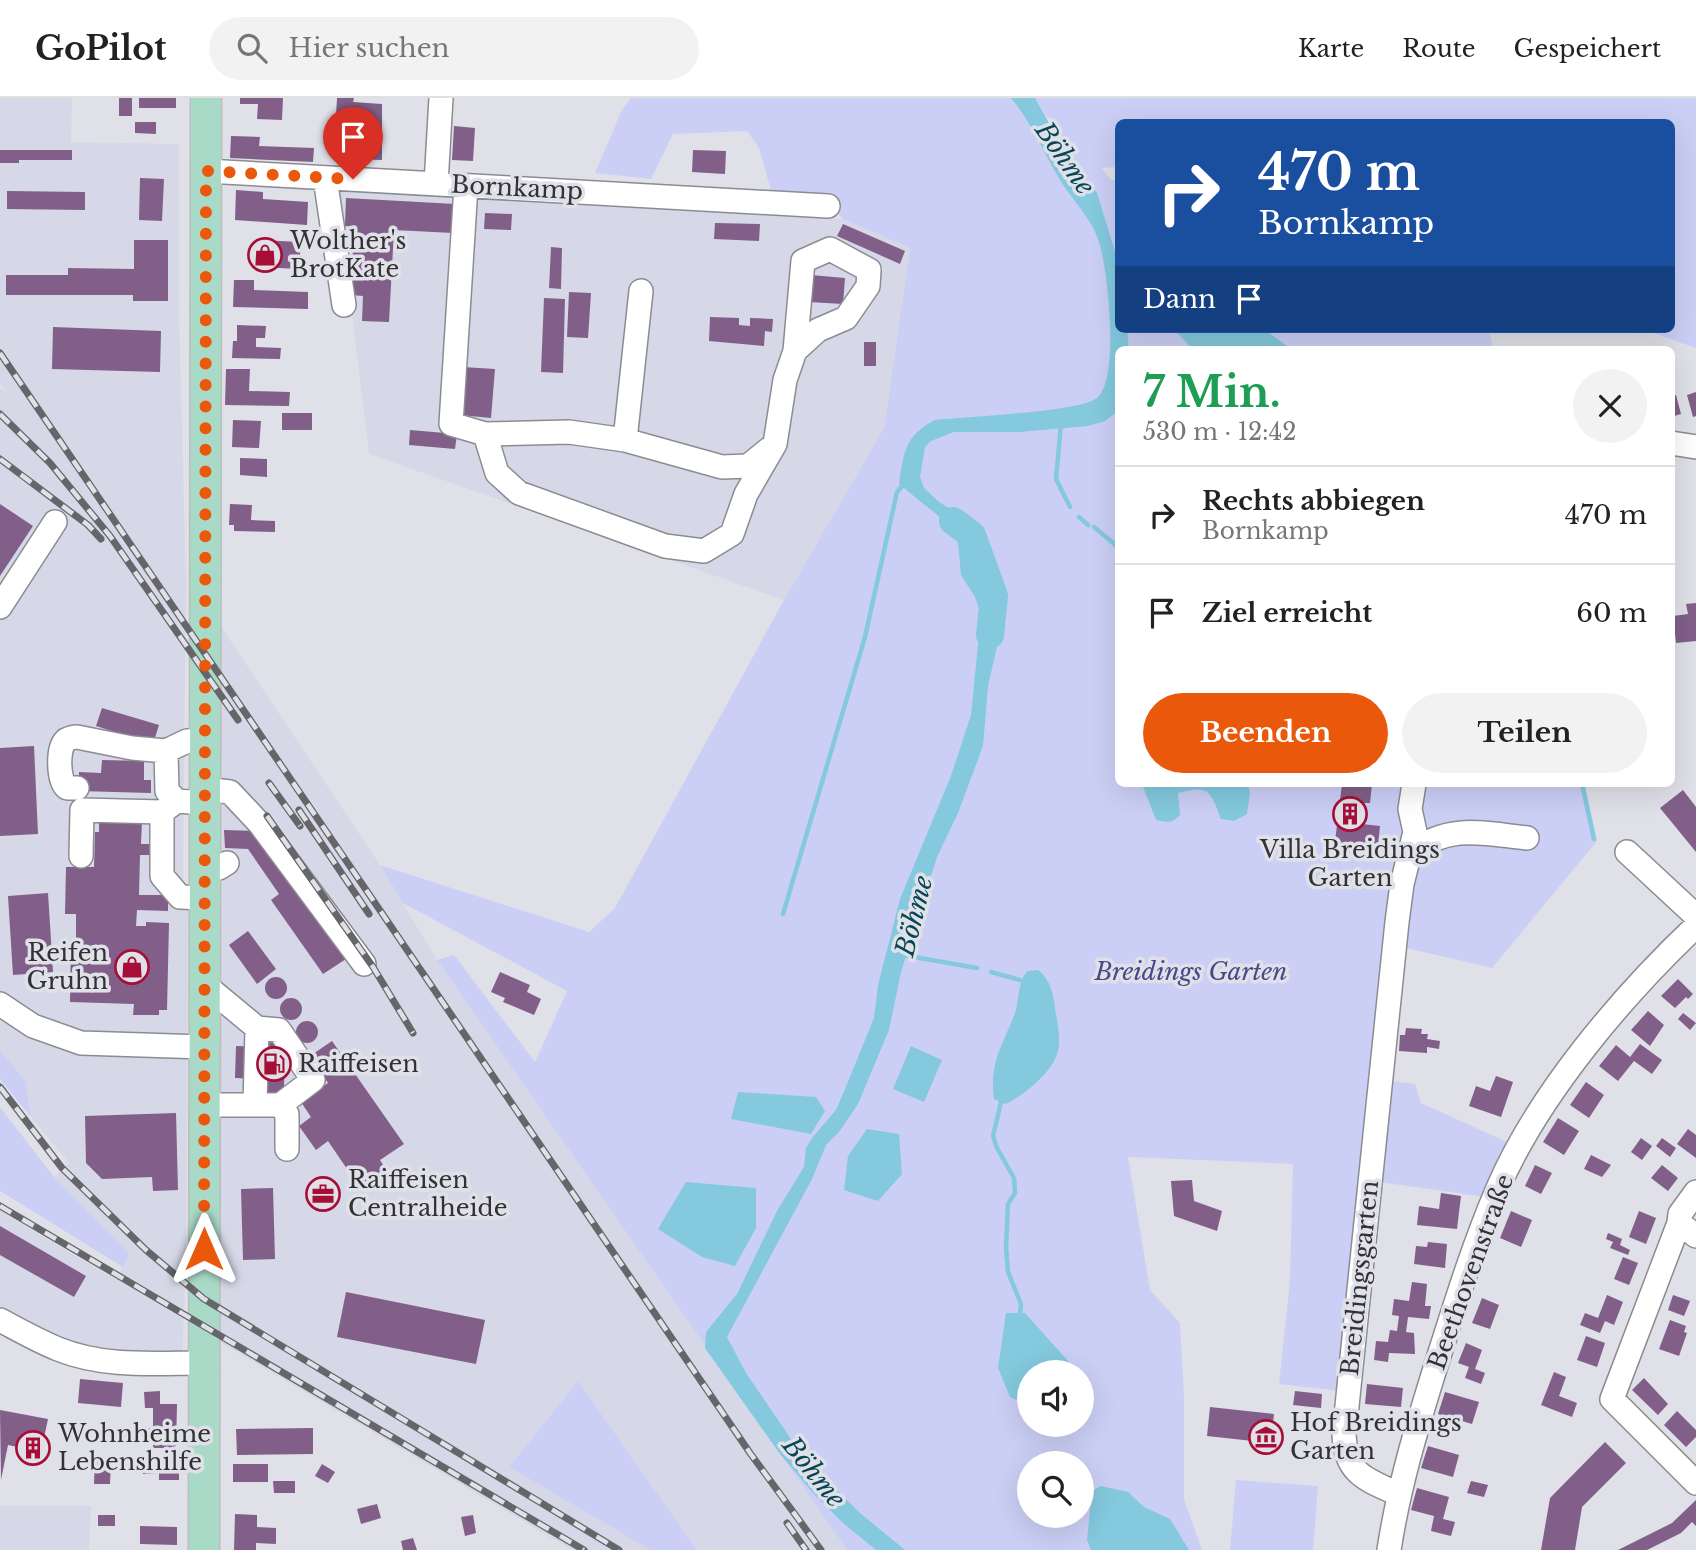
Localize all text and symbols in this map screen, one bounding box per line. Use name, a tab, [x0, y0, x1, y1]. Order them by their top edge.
search box	[209, 17, 699, 80]
text: GoPilot	[35, 28, 167, 69]
icon: search	[233, 29, 271, 67]
text: Hier suchen	[289, 32, 449, 64]
text: Karte	[1298, 34, 1364, 63]
text: Route	[1402, 34, 1476, 63]
text: Gespeichert	[1514, 34, 1661, 63]
pin	[323, 107, 383, 179]
water label: Böhme	[1028, 114, 1102, 201]
icon: arrive	[334, 118, 372, 156]
text: 470 m	[1258, 142, 1420, 203]
icon: right	[1143, 147, 1234, 238]
street label: Bornkamp	[450, 170, 584, 205]
text: Bornkamp	[1258, 203, 1434, 243]
place label: Wolther's BrotKate	[289, 226, 406, 283]
shop icon: Wolther's BrotKate	[246, 236, 284, 274]
icon: arrive	[1230, 280, 1268, 318]
text: Dann	[1143, 283, 1216, 315]
text: 7 Min.	[1143, 366, 1281, 418]
button: close	[1573, 369, 1647, 443]
text: 530 m · 12:42	[1143, 418, 1296, 446]
text: Rechts abbiegen	[1202, 485, 1425, 517]
icon: right	[1143, 496, 1181, 534]
text: 470 m	[1565, 499, 1647, 531]
text: Bornkamp	[1202, 517, 1329, 545]
icon: arrive	[1143, 594, 1181, 632]
text: Ziel erreicht	[1202, 597, 1372, 629]
text: 60 m	[1576, 597, 1647, 629]
button: Beenden	[1143, 693, 1388, 773]
button: Teilen	[1402, 693, 1647, 773]
building icon: Villa Breidings Garten	[1331, 795, 1369, 833]
place label: Villa Breidings Garten	[1259, 835, 1440, 892]
water label: Böhme	[888, 872, 939, 961]
place label: Reifen Gruhn	[27, 938, 108, 995]
shop icon: Reifen Gruhn	[113, 948, 151, 986]
park label: Breidings Garten	[1094, 957, 1287, 986]
fuel station icon: Raiffeisen	[255, 1045, 293, 1083]
place label: Raiffeisen	[298, 1049, 419, 1078]
place label: Raiffeisen Centralheide	[348, 1165, 508, 1222]
street label: Beethovenstraße	[1422, 1170, 1519, 1374]
office icon: Raiffeisen Centralheide	[304, 1175, 342, 1213]
street label: Breidingsgarten	[1335, 1179, 1384, 1377]
position arrow	[167, 1212, 241, 1286]
map controls	[1017, 1360, 1094, 1528]
button: sound	[1017, 1360, 1094, 1437]
place label: Hof Breidings Garten	[1290, 1408, 1462, 1465]
museum icon: Hof Breidings Garten	[1247, 1418, 1285, 1456]
place label: Wohnheime Lebenshilfe	[57, 1419, 211, 1476]
building icon: Wohnheime Lebenshilfe	[14, 1429, 52, 1467]
water label: Böhme	[775, 1429, 852, 1514]
button: search	[1017, 1451, 1094, 1528]

